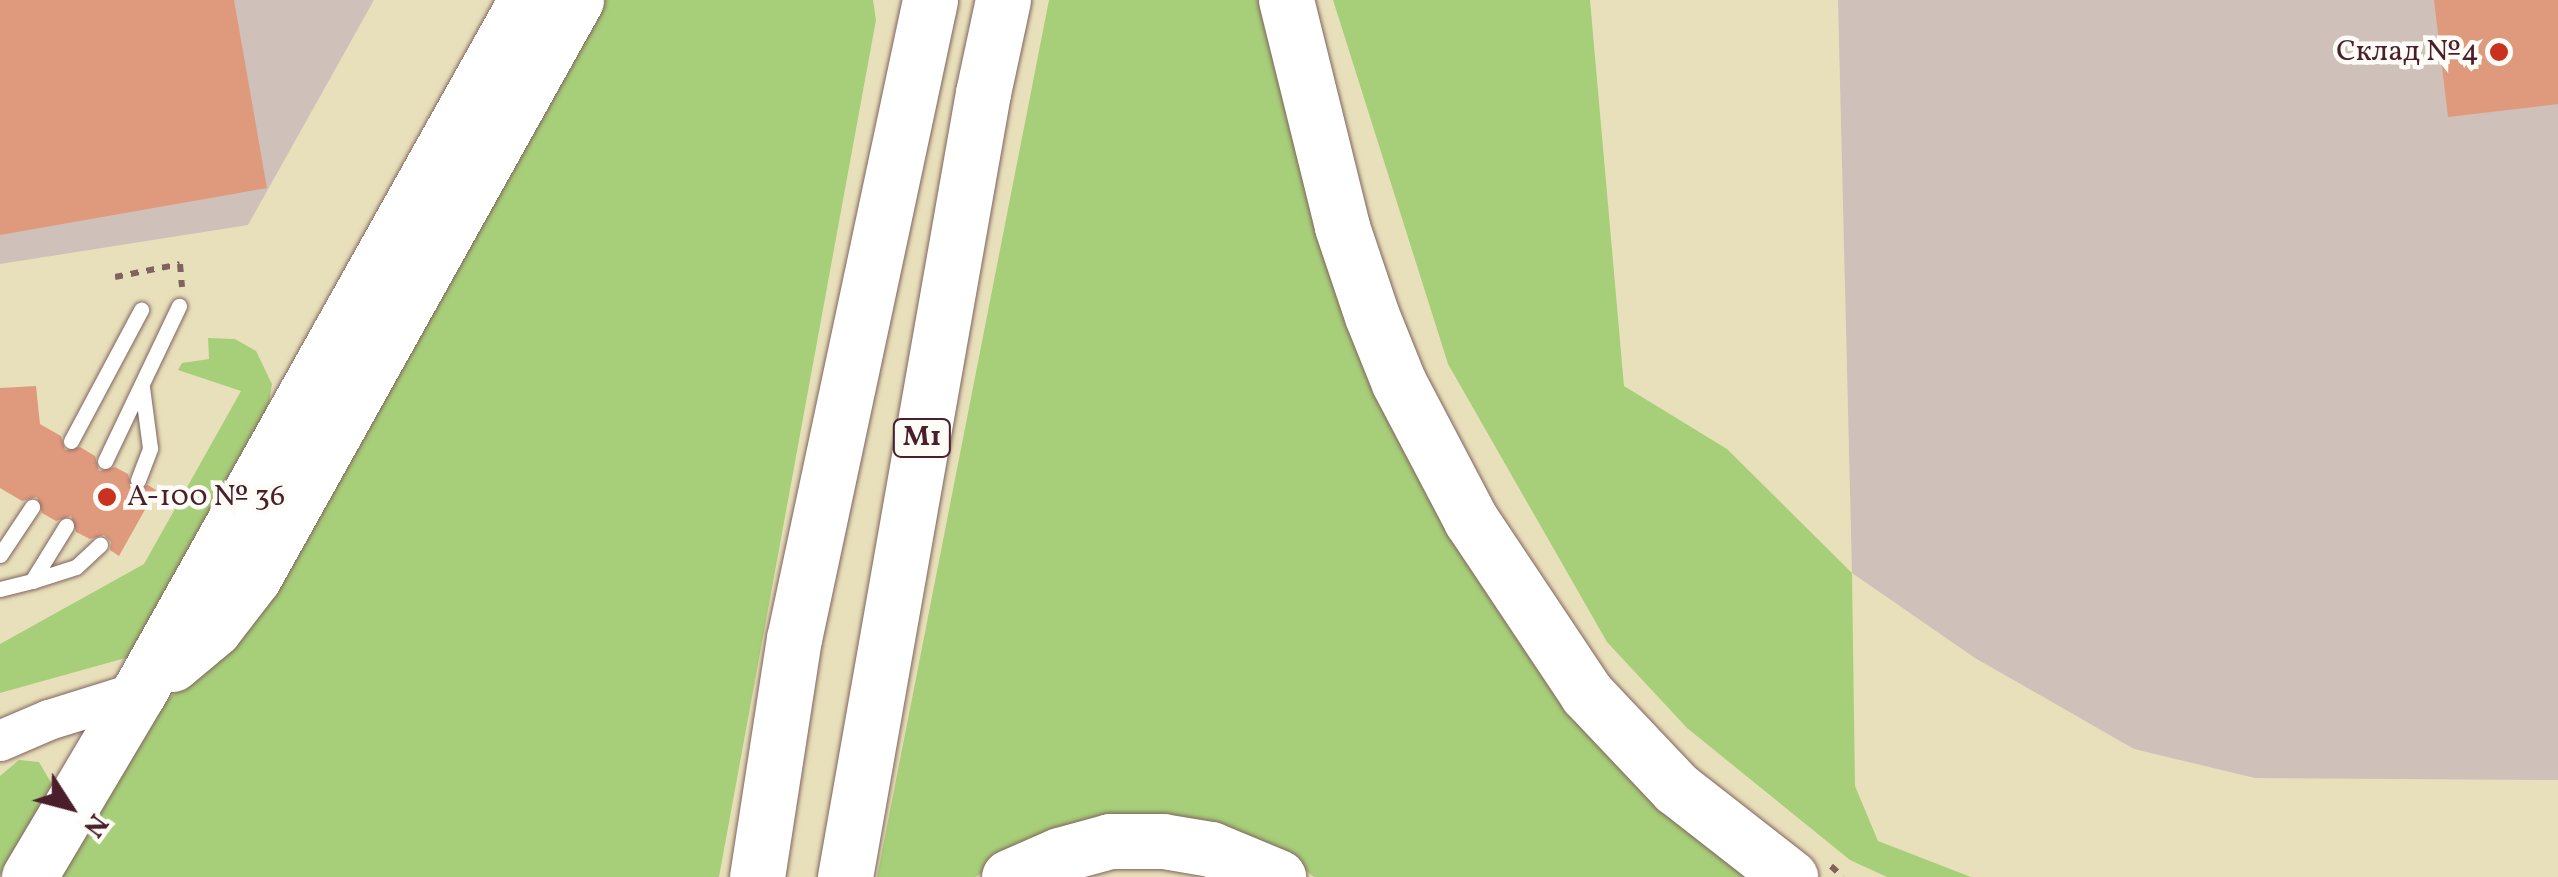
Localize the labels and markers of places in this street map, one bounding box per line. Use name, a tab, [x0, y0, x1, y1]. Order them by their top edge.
place label: Склад №4	[2336, 34, 2479, 70]
marker: Склад №4	[2488, 41, 2510, 63]
place label: А-100 № 36	[127, 479, 285, 515]
marker: А-100 № 36	[96, 486, 118, 508]

